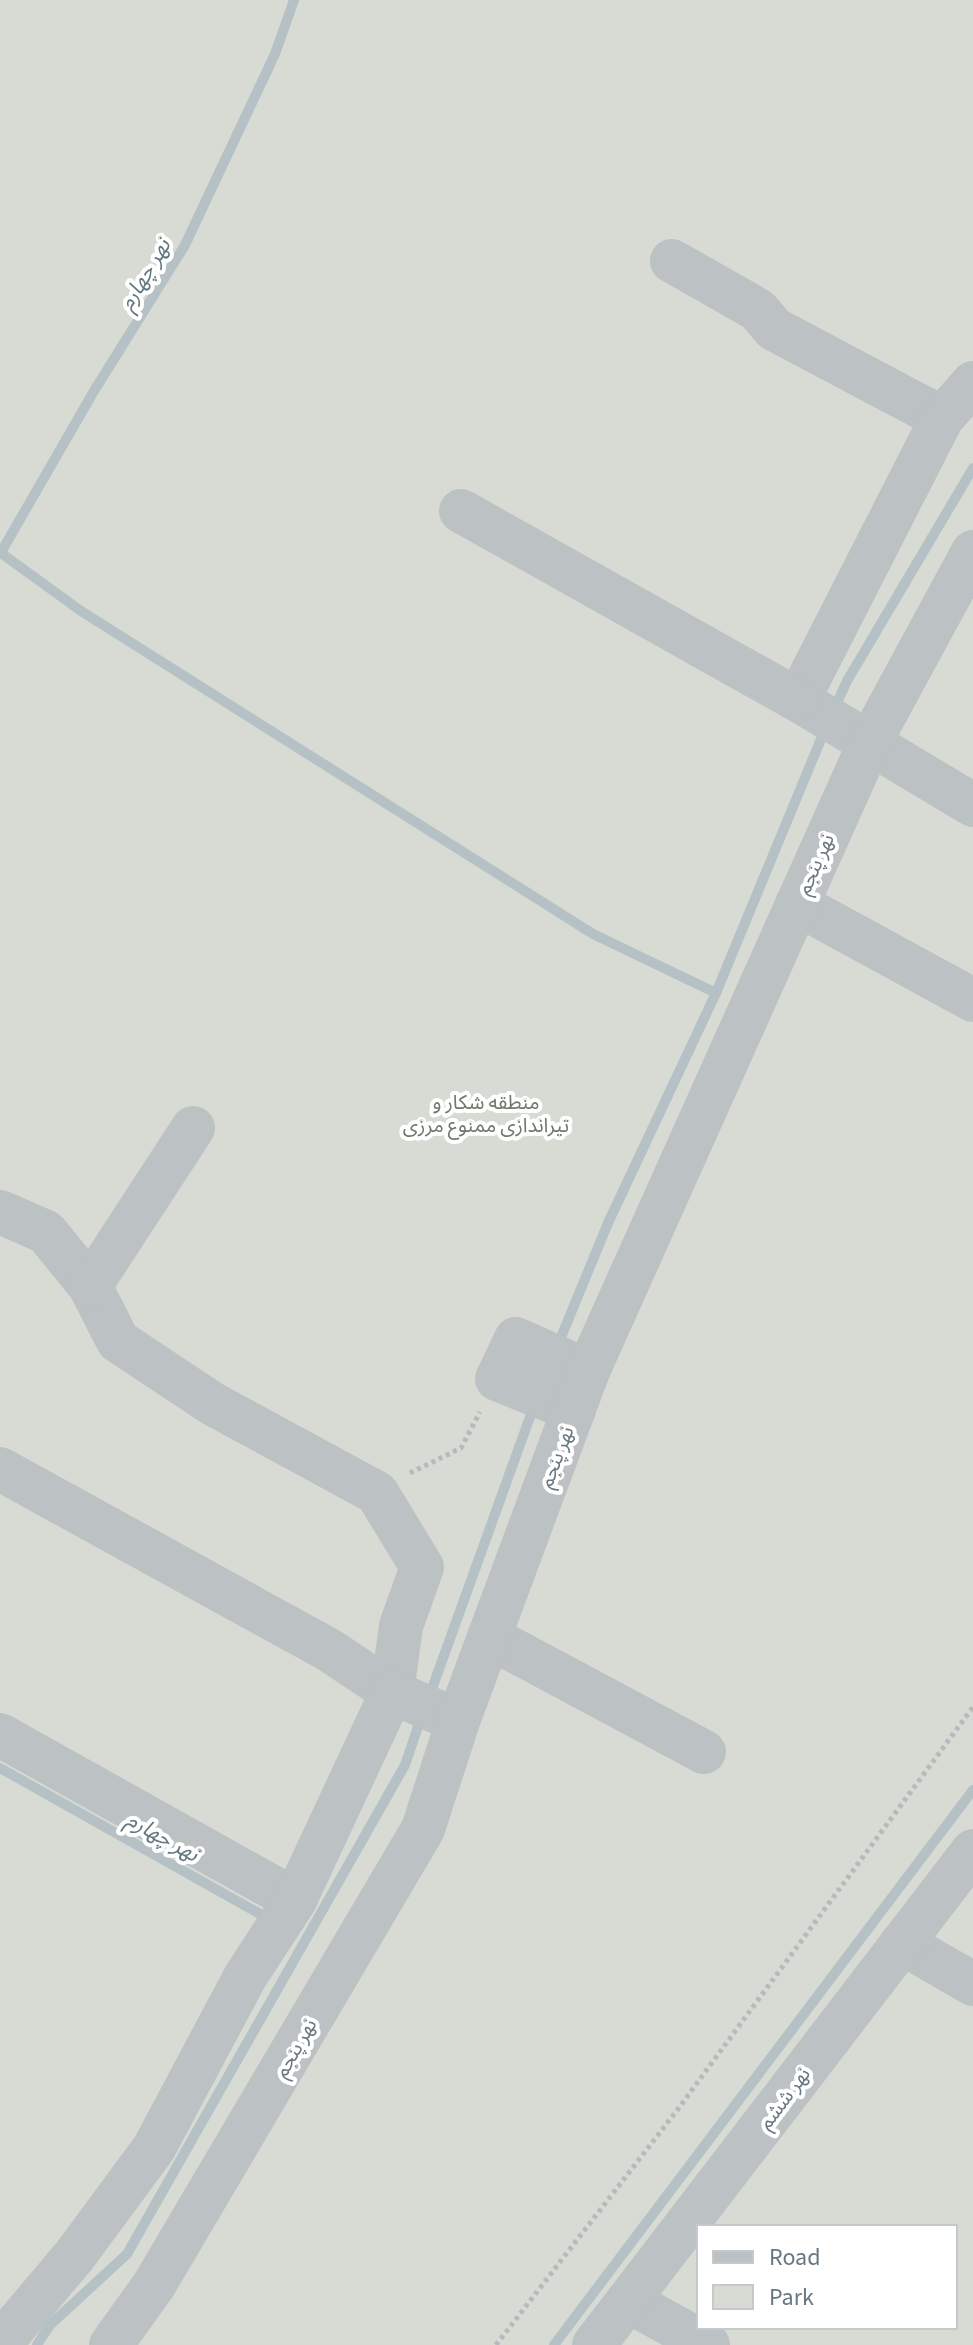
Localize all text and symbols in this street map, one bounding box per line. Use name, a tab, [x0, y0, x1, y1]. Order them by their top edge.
water label: نهر چهارم	[110, 231, 180, 317]
street label: نهر پنجم	[790, 829, 842, 899]
park label: منطقه شکار و تیراندازی ممنوع مرزی	[403, 1089, 569, 1140]
street label: نهر پنجم	[532, 1422, 582, 1492]
water label: نهر چهارم	[120, 1803, 207, 1871]
street label: نهر پنجم	[268, 2014, 324, 2083]
street label: نهر ششم	[752, 2062, 817, 2136]
legend	[697, 2225, 957, 2329]
text: Road	[769, 2240, 821, 2275]
text: Park	[769, 2280, 814, 2315]

